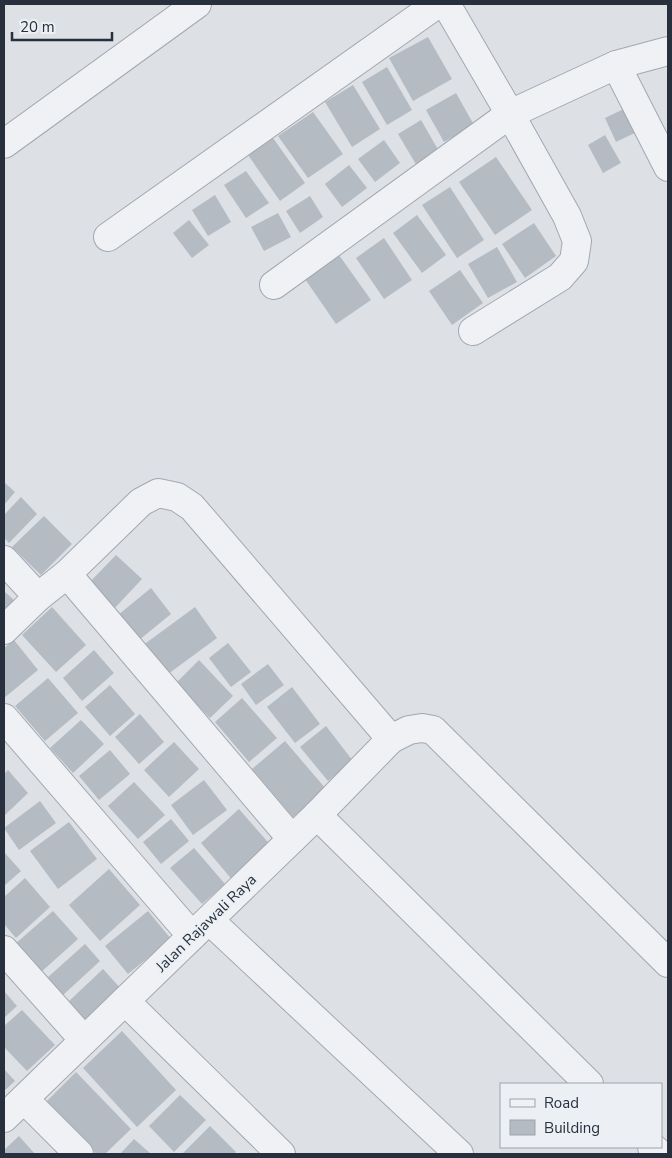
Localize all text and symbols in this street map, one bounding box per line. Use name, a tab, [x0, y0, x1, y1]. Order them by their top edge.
scale bar	[12, 10, 112, 42]
text: 20 m	[20, 17, 55, 37]
street label: Jalan Rajawali Raya	[151, 870, 261, 977]
legend	[500, 1083, 662, 1148]
text: Road	[544, 1093, 579, 1113]
text: Building	[544, 1118, 600, 1138]

